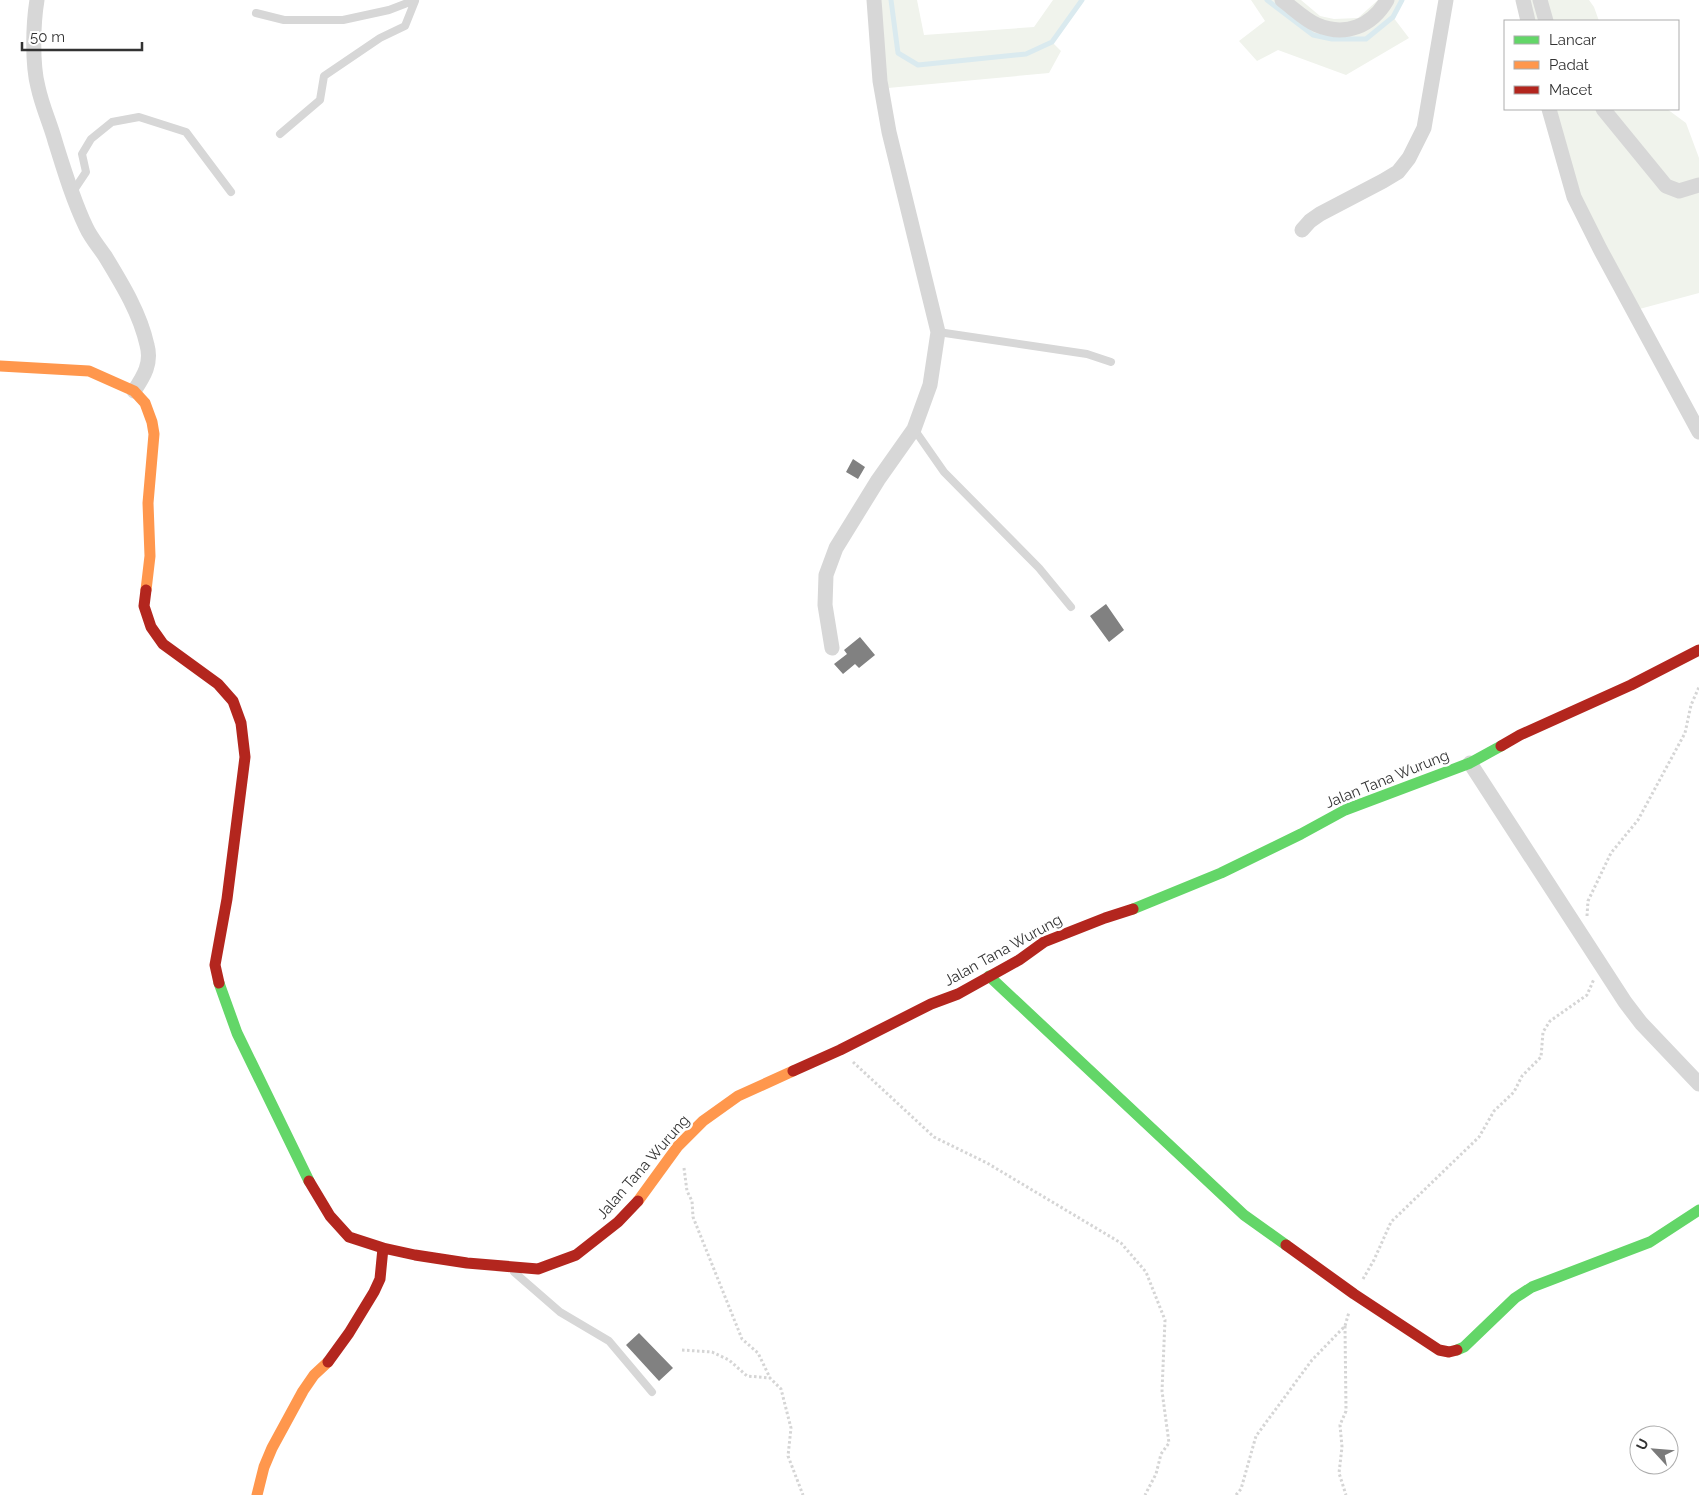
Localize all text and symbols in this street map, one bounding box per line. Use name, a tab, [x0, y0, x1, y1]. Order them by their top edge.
scale bar	[22, 20, 142, 52]
legend	[1504, 20, 1679, 110]
text: 50 m	[30, 28, 65, 46]
text: Lancar	[1549, 31, 1597, 49]
text: Padat	[1549, 56, 1589, 74]
text: Macet	[1549, 81, 1592, 99]
street label: Jalan Tana Wurung	[1323, 746, 1451, 812]
street label: Jalan Tana Wurung	[941, 910, 1065, 990]
street label: Jalan Tana Wurung	[593, 1111, 693, 1223]
north arrow	[1629, 1425, 1679, 1475]
text: U	[1633, 1436, 1652, 1453]

